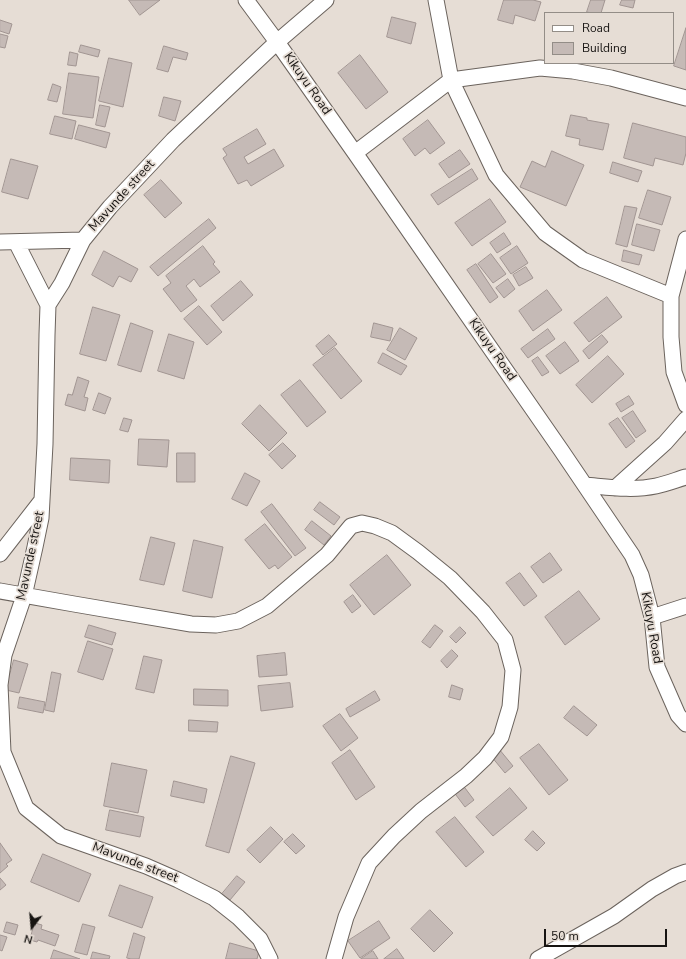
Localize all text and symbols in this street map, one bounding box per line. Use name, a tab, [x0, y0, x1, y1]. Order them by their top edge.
legend	[544, 12, 674, 64]
text: Road	[582, 20, 610, 36]
text: Building	[582, 40, 627, 56]
street label: Kikuyu Road	[280, 50, 334, 118]
street label: Mavunde street	[86, 157, 158, 235]
street label: Kikuyu Road	[465, 316, 519, 384]
street label: Mavunde street	[14, 510, 48, 602]
street label: Kikuyu Road	[637, 591, 665, 665]
street label: Mavunde street	[90, 839, 180, 887]
north arrow	[12, 907, 52, 947]
scale bar	[546, 921, 669, 947]
text: 50 m	[551, 928, 579, 944]
text: N	[23, 931, 35, 947]

